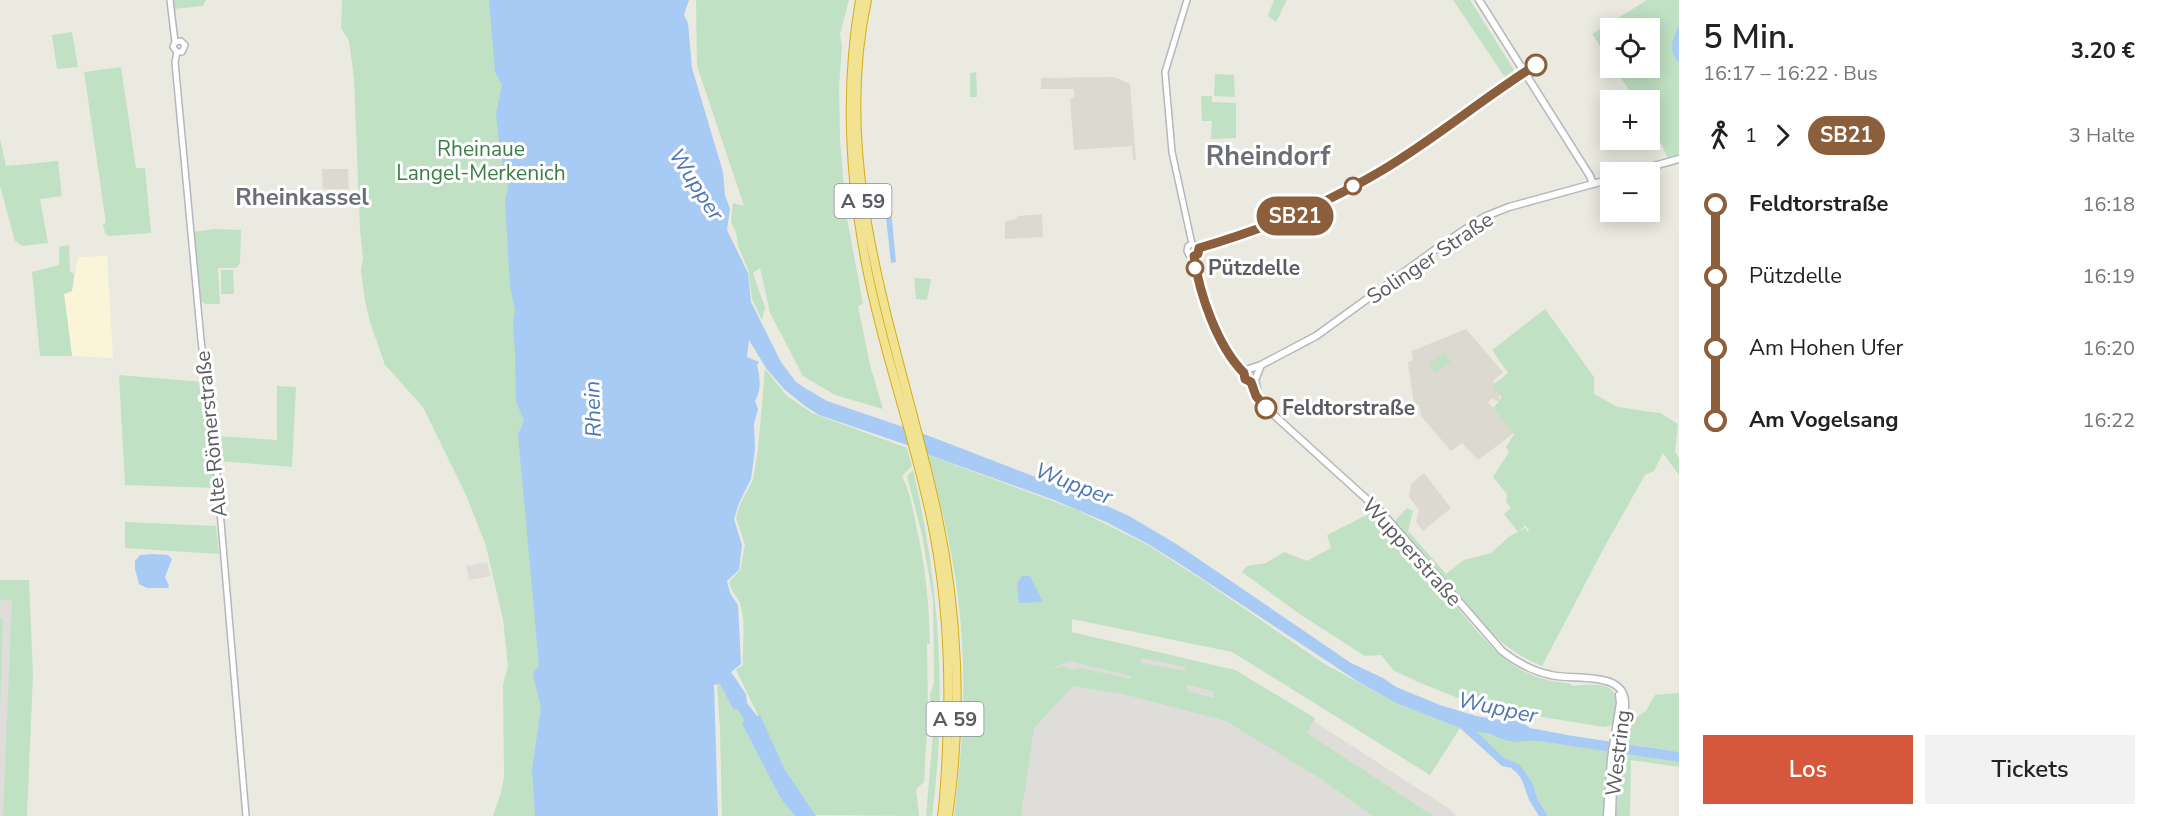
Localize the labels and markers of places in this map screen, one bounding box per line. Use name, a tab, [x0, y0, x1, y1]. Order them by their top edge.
unlabelled marker	[1525, 54, 1547, 76]
unlabelled marker	[1344, 177, 1362, 195]
place label: Pützdelle	[1208, 254, 1300, 282]
marker: Pützdelle	[1186, 259, 1204, 277]
place label: Feldtorstraße	[1282, 394, 1415, 422]
marker: Feldtorstraße	[1255, 397, 1277, 419]

